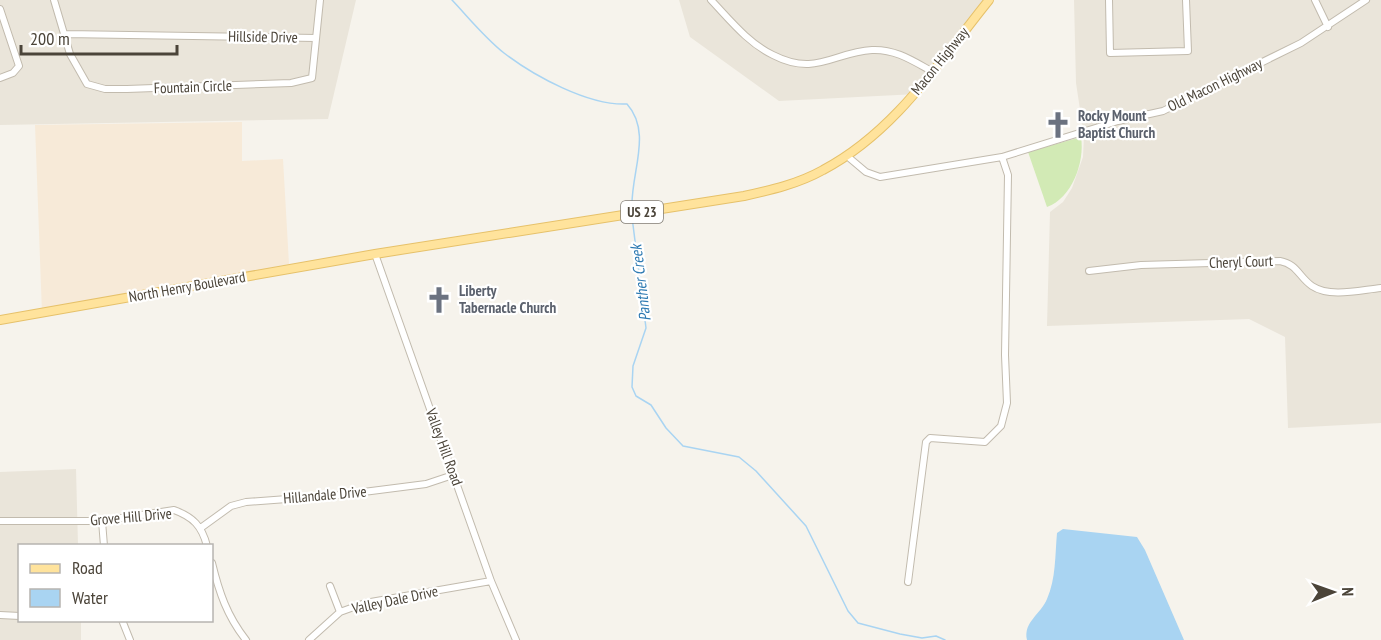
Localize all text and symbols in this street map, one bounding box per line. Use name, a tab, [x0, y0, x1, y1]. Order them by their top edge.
scale bar	[21, 18, 177, 56]
street label: Macon Highway	[907, 23, 973, 98]
street label: Hillside Drive	[228, 26, 298, 47]
text: 200 m	[30, 27, 70, 50]
street label: Old Macon Highway	[1164, 53, 1266, 116]
street label: Fountain Circle	[154, 76, 232, 97]
place label: Rocky Mount Baptist Church	[1078, 106, 1155, 142]
church icon: Rocky Mount Baptist Church	[1043, 110, 1073, 140]
road number: US 23	[621, 201, 663, 223]
water label: Panther Creek	[625, 242, 655, 322]
street label: Cheryl Court	[1209, 251, 1273, 272]
street label: North Henry Boulevard	[127, 267, 247, 306]
place label: Liberty Tabernacle Church	[459, 281, 557, 317]
church icon: Liberty Tabernacle Church	[424, 285, 454, 315]
street label: Valley Hill Road	[421, 405, 467, 488]
street label: Hillandale Drive	[283, 481, 367, 508]
street label: Grove Hill Drive	[89, 503, 173, 530]
legend	[18, 544, 213, 622]
text: Road	[72, 556, 103, 579]
north arrow	[1303, 562, 1363, 622]
street label: Valley Dale Drive	[349, 581, 440, 618]
text: Water	[72, 586, 108, 609]
text: N	[1338, 587, 1358, 596]

